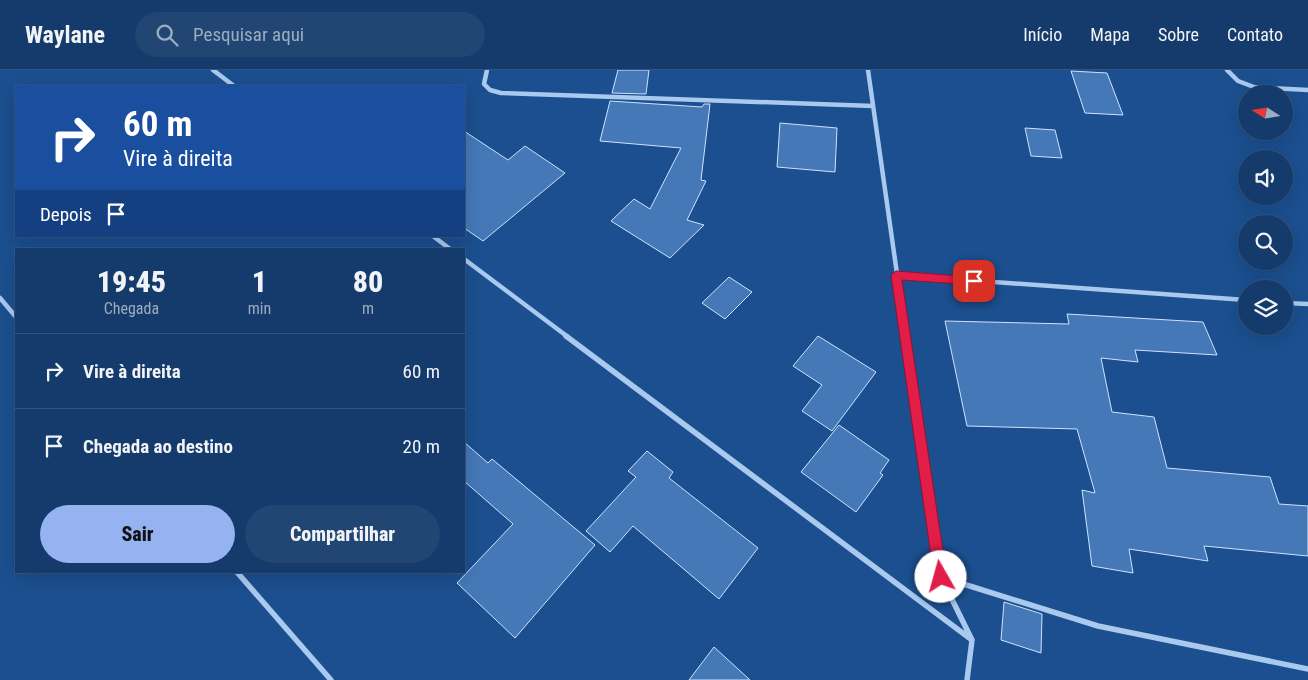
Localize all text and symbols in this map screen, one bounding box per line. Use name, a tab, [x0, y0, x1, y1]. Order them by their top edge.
search box	[135, 12, 485, 57]
text: Waylane	[25, 21, 105, 49]
icon: search	[153, 21, 181, 49]
text: Pesquisar aqui	[193, 23, 304, 46]
text: Início	[1023, 24, 1062, 45]
text: Mapa	[1090, 24, 1130, 45]
text: Sobre	[1158, 24, 1199, 45]
text: Contato	[1227, 24, 1283, 45]
north arrow	[1238, 85, 1292, 140]
map controls	[1238, 85, 1293, 335]
text: 60 m	[123, 104, 192, 145]
icon: right	[40, 105, 105, 170]
text: Vire à direita	[123, 146, 233, 171]
button: sound	[1238, 150, 1293, 205]
icon: arrive	[102, 200, 130, 228]
text: Depois	[40, 203, 92, 226]
button: search	[1238, 215, 1293, 270]
pin	[953, 260, 995, 302]
text: 19:45	[97, 264, 166, 299]
text: 1	[252, 264, 267, 299]
text: 80	[353, 264, 383, 299]
icon: arrive	[960, 267, 988, 295]
button: layers	[1238, 280, 1293, 335]
text: Chegada	[104, 299, 159, 318]
text: min	[248, 299, 271, 318]
text: m	[362, 299, 374, 318]
icon: right	[40, 357, 68, 385]
text: Vire à direita	[83, 360, 181, 383]
text: 60 m	[403, 360, 440, 383]
icon: arrive	[40, 432, 68, 460]
text: Chegada ao destino	[83, 435, 233, 458]
text: 20 m	[403, 435, 440, 458]
button: Sair	[40, 505, 235, 563]
button: Compartilhar	[245, 505, 440, 563]
position arrow	[914, 550, 966, 602]

